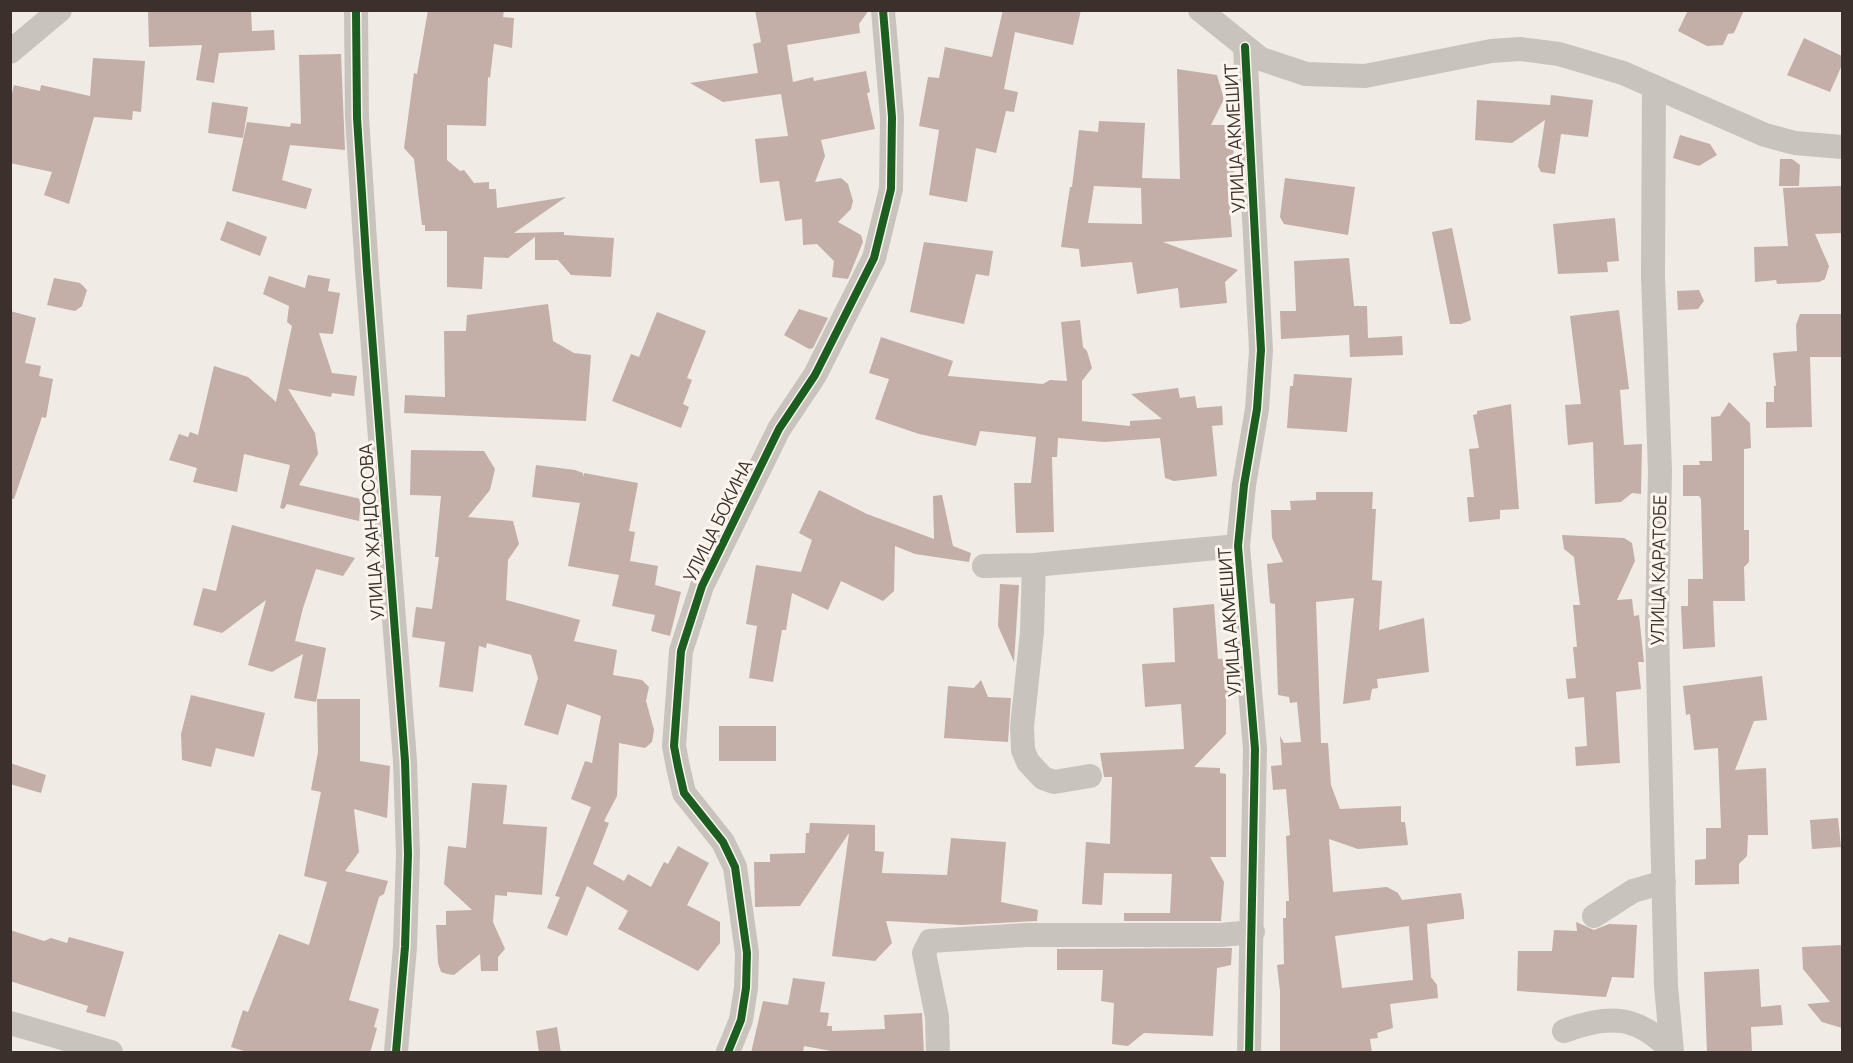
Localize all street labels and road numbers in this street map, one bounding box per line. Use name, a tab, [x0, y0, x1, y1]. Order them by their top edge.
street label: УЛИЦА АКМЕШИТ	[1218, 62, 1250, 213]
street label: УЛИЦА ЖАНДОСОВА	[353, 442, 389, 621]
street label: УЛИЦА БОКИНА	[677, 455, 757, 586]
street label: УЛИЦА КАРАТОБЕ	[1645, 494, 1671, 645]
street label: УЛИЦА АКМЕШИТ	[1212, 546, 1246, 698]

